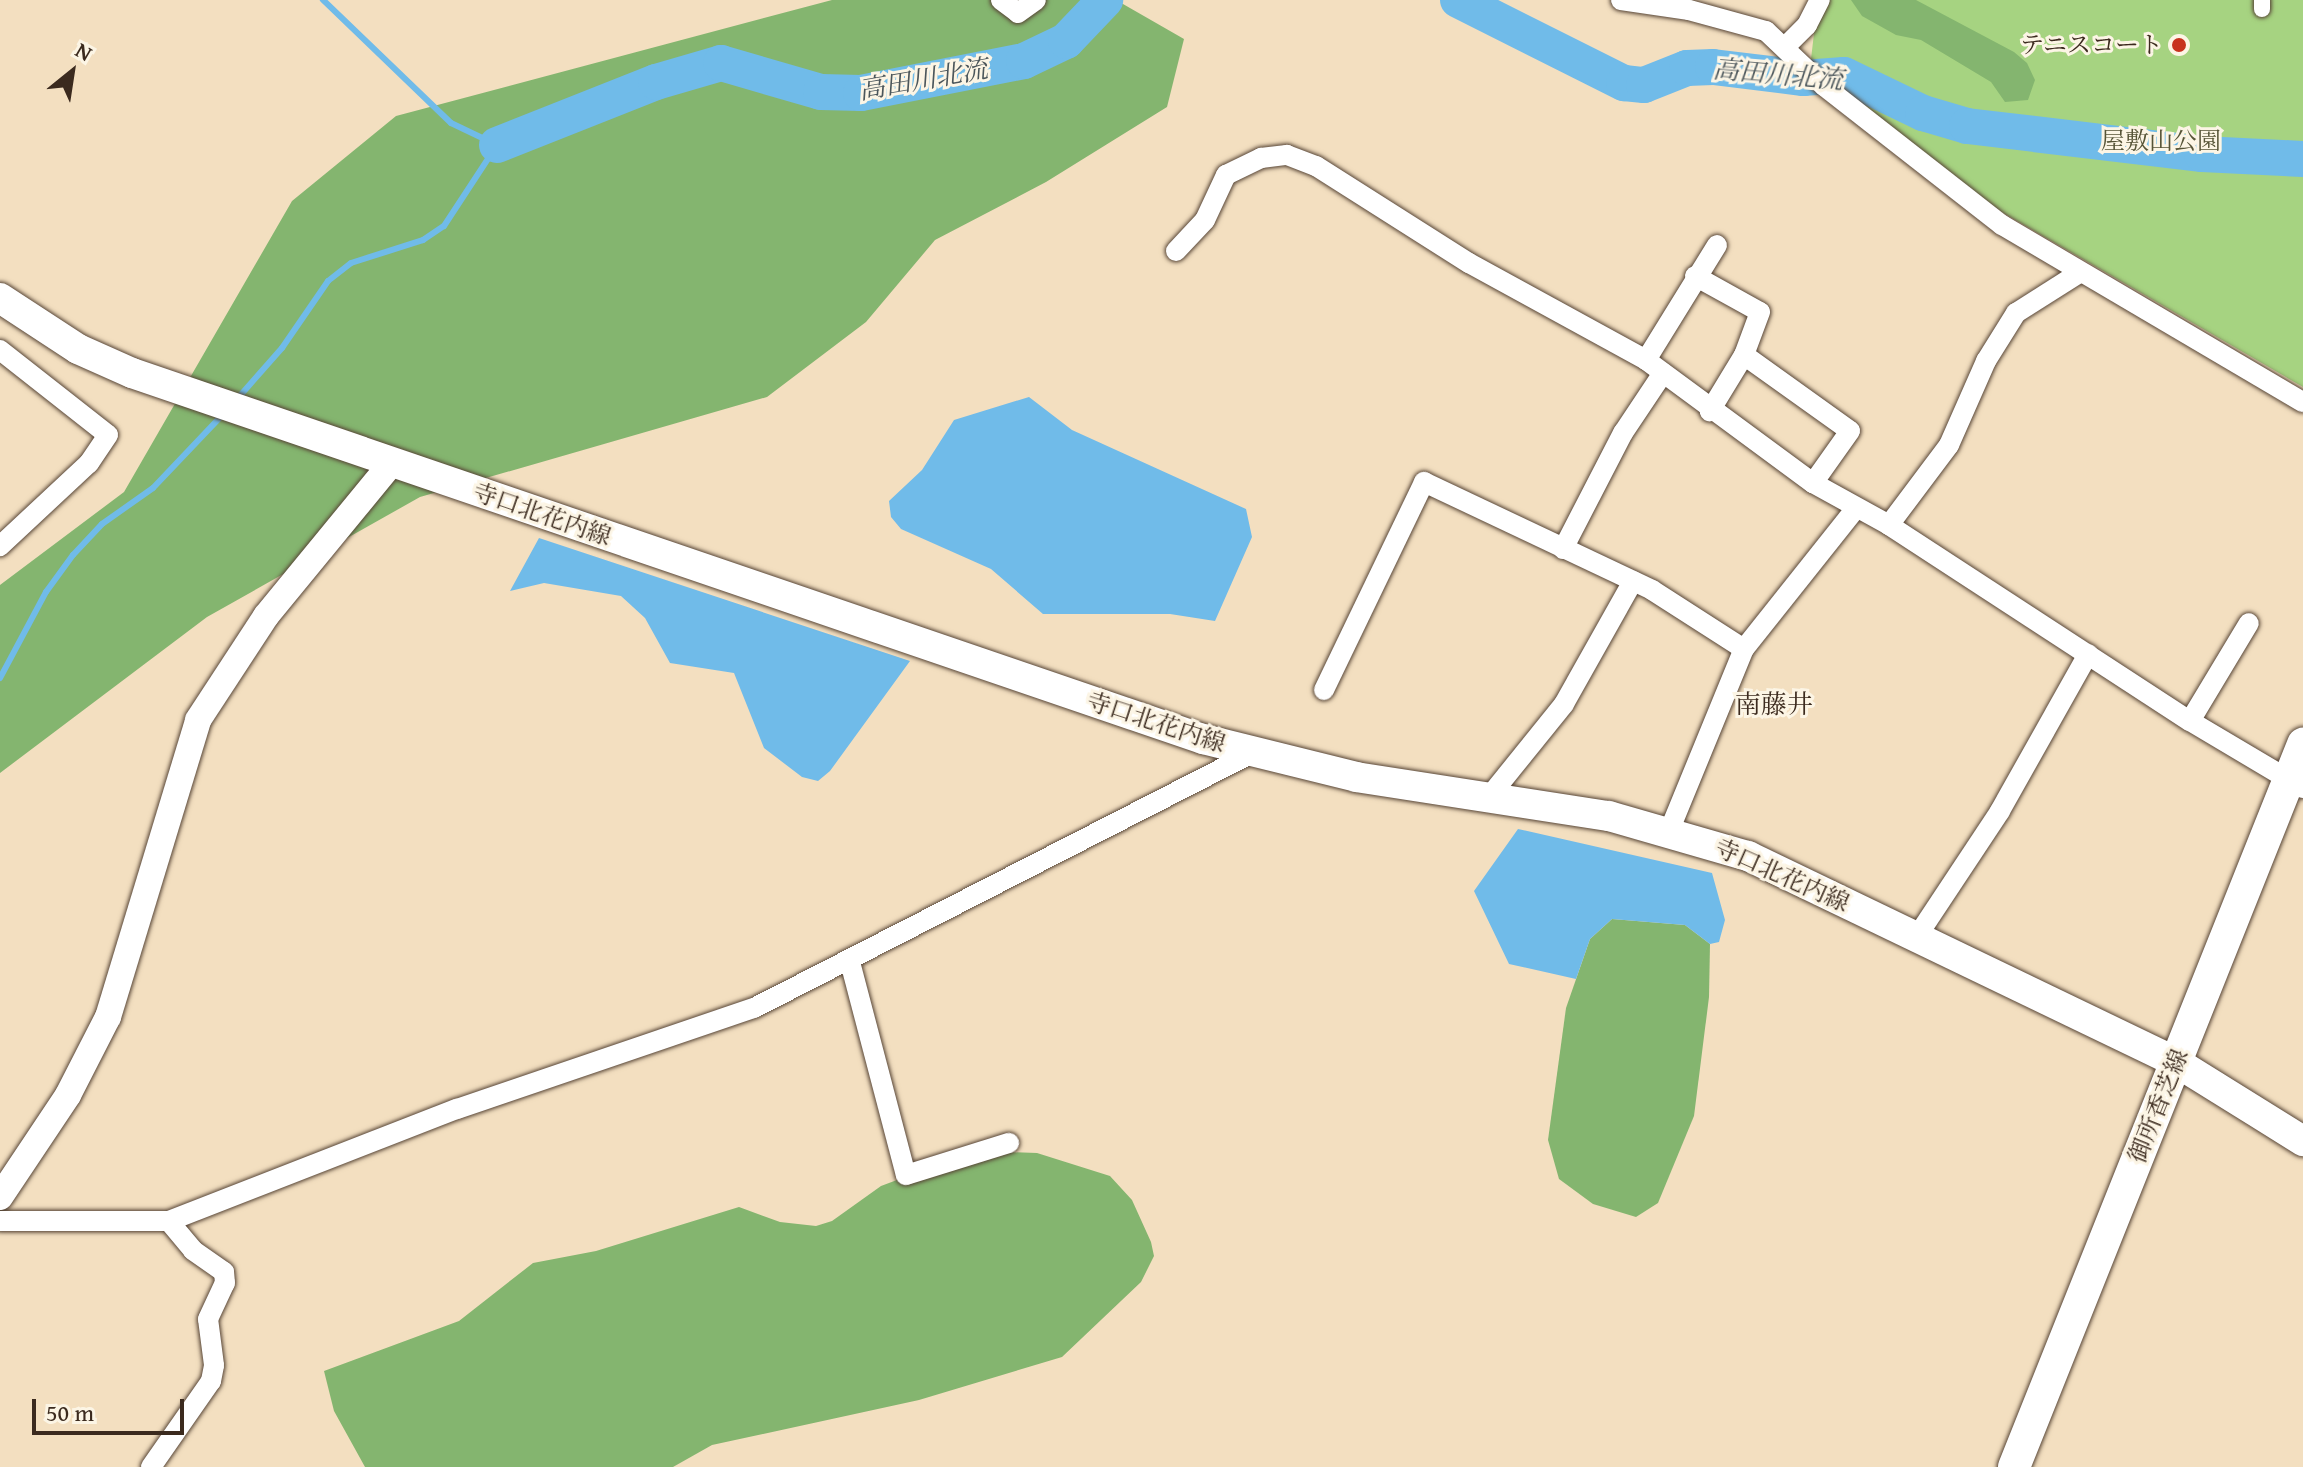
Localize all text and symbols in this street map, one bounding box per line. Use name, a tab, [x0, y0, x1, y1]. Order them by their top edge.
place label: テニスコート	[2019, 31, 2163, 59]
north arrow	[32, 32, 112, 112]
text: N	[70, 34, 98, 69]
marker: テニスコート	[2170, 36, 2188, 54]
water label: 高田川北流	[856, 52, 990, 106]
water label: 高田川北流	[1712, 53, 1844, 95]
park label: 屋敷山公園	[2101, 127, 2221, 155]
street label: 寺口北花内線	[469, 477, 615, 551]
street label: 寺口北花内線	[1083, 686, 1229, 758]
district label: 南藤井	[1735, 688, 1813, 720]
street label: 寺口北花内線	[1710, 833, 1854, 917]
street label: 御所香芝線	[2122, 1045, 2194, 1167]
scale bar	[36, 1383, 188, 1433]
text: 50 m	[46, 1395, 94, 1430]

